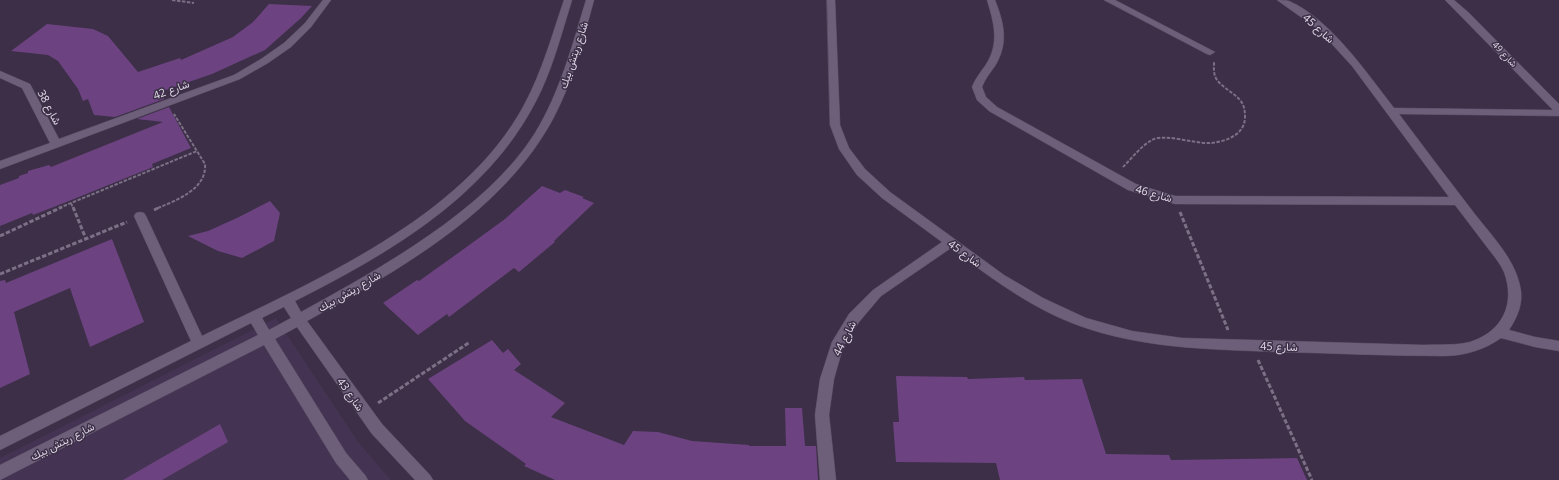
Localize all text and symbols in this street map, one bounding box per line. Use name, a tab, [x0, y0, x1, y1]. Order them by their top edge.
street label: شارع 45	[1299, 10, 1338, 47]
street label: شارع ريتش بيك	[555, 19, 592, 91]
street label: شارع 49	[1490, 38, 1520, 70]
street label: شارع 42	[151, 75, 192, 103]
street label: شارع 38	[34, 87, 66, 128]
street label: شارع 46	[1134, 181, 1174, 206]
street label: شارع 45	[945, 236, 985, 271]
street label: شارع ريتش بيك	[315, 267, 384, 316]
street label: شارع 44	[829, 318, 860, 359]
street label: شارع 45	[1260, 338, 1298, 355]
street label: شارع 43	[333, 374, 368, 415]
street label: شارع ريتش بيك	[27, 418, 97, 464]

